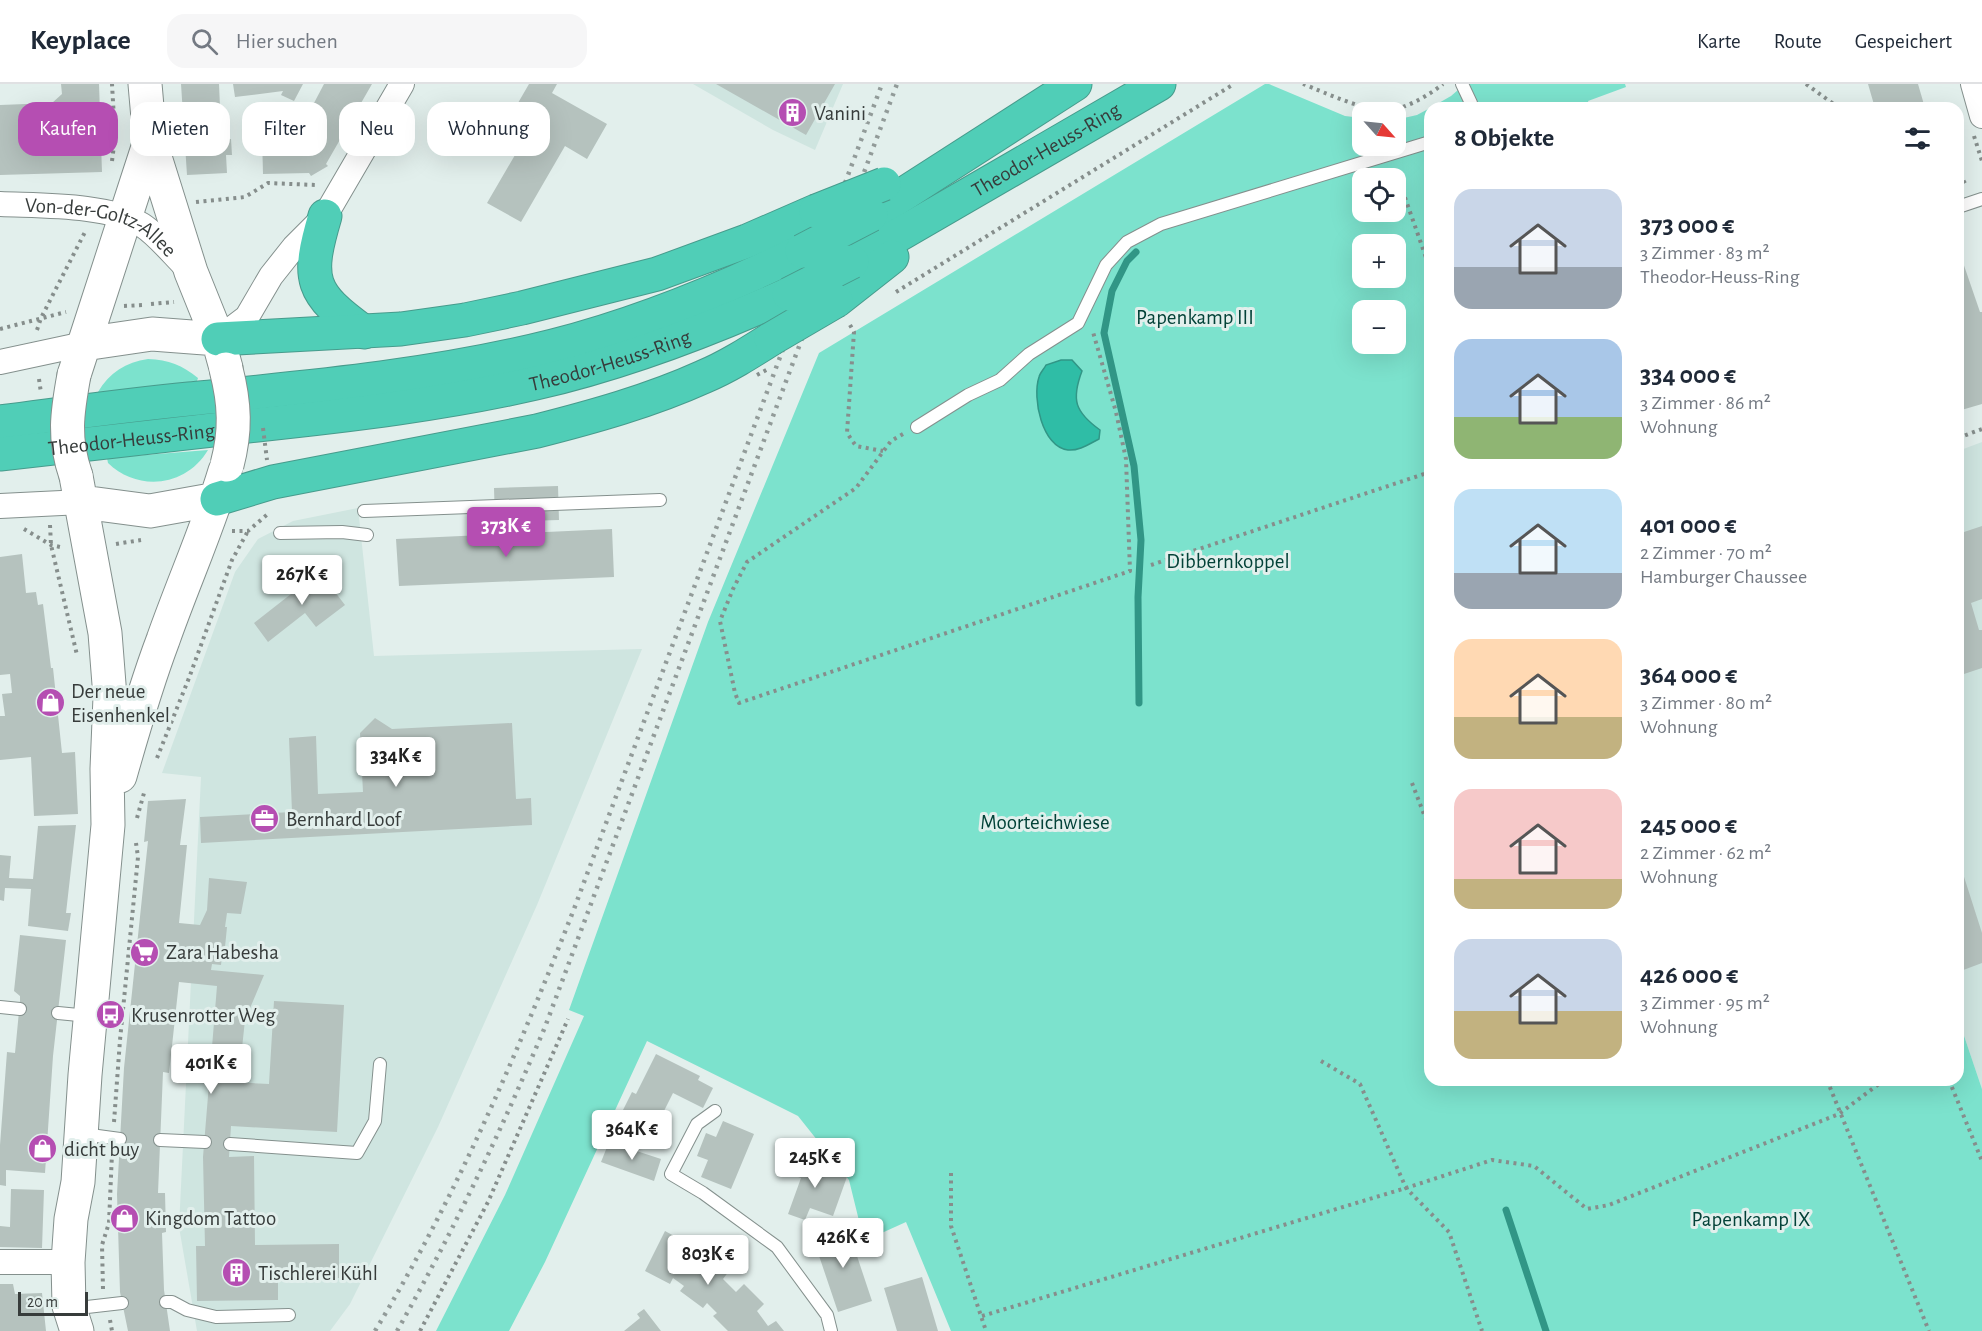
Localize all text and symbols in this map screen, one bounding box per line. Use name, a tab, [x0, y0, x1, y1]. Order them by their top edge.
search box	[167, 14, 587, 68]
icon: search	[188, 25, 221, 58]
text: Keyplace	[30, 27, 131, 55]
text: Hier suchen	[236, 30, 338, 52]
text: Karte	[1697, 31, 1741, 52]
text: Route	[1774, 31, 1822, 52]
text: Gespeichert	[1855, 31, 1952, 52]
building icon: Vanini	[777, 97, 809, 129]
street label: Theodor-Heuss-Ring	[968, 98, 1124, 201]
chip: Kaufen	[18, 102, 118, 156]
chip: Mieten	[130, 102, 230, 156]
chip: Filter	[242, 102, 327, 156]
chip: Neu	[339, 102, 415, 156]
chip: Wohnung	[427, 102, 550, 156]
north arrow	[1352, 102, 1406, 156]
map controls	[1352, 102, 1406, 354]
place label: Vanini	[814, 103, 866, 124]
icon: filters	[1901, 122, 1934, 155]
text: 8 Objekte	[1454, 125, 1554, 151]
button: locate	[1352, 168, 1406, 222]
street label: Von-der-Goltz-Allee	[25, 194, 181, 261]
text: 373 000 €	[1640, 212, 1734, 238]
icon: home	[1502, 213, 1574, 285]
button: +	[1352, 234, 1406, 288]
text: 3 Zimmer · 83 m²	[1640, 243, 1770, 263]
text: Theodor-Heuss-Ring	[1640, 267, 1799, 287]
button: −	[1352, 300, 1406, 354]
park label: Papenkamp III	[1136, 307, 1254, 328]
street label: Theodor-Heuss-Ring	[527, 325, 694, 395]
text: 334 000 €	[1640, 362, 1736, 388]
icon: home	[1502, 363, 1574, 435]
text: 3 Zimmer · 86 m²	[1640, 393, 1771, 413]
text: Wohnung	[1640, 417, 1717, 437]
street label: Theodor-Heuss-Ring	[47, 419, 216, 459]
pin: 373K €	[457, 507, 555, 558]
text: 401 000 €	[1640, 512, 1737, 538]
icon: home	[1502, 513, 1574, 585]
text: 373K €	[481, 516, 531, 536]
text: 2 Zimmer · 70 m²	[1640, 543, 1772, 563]
park label: Dibbernkoppel	[1166, 551, 1290, 572]
pin: 267K €	[253, 555, 351, 606]
text: 267K €	[276, 564, 328, 584]
text: Hamburger Chaussee	[1640, 567, 1807, 587]
text: 364 000 €	[1640, 662, 1737, 688]
icon: home	[1502, 663, 1574, 735]
place label: Der neue Eisenhenkel	[71, 681, 170, 726]
shop icon: Der neue Eisenhenkel	[34, 687, 66, 719]
text: 3 Zimmer · 80 m²	[1640, 693, 1772, 713]
text: Wohnung	[1640, 717, 1717, 737]
pin: 334K €	[347, 737, 445, 788]
text: 334K €	[370, 746, 422, 766]
office icon: Bernhard Loof	[249, 803, 281, 835]
place label: Bernhard Loof	[286, 809, 403, 830]
park label: Moorteichwiese	[980, 812, 1110, 833]
text: 245 000 €	[1640, 812, 1737, 838]
icon: home	[1502, 813, 1574, 885]
text: 2 Zimmer · 62 m²	[1640, 843, 1771, 863]
text: Wohnung	[1640, 867, 1717, 887]
supermarket icon: Zara Habesha	[129, 936, 161, 968]
place label: Zara Habesha	[166, 942, 279, 963]
text: 426 000 €	[1640, 962, 1739, 988]
icon: home	[1502, 963, 1574, 1035]
text: 3 Zimmer · 95 m²	[1640, 993, 1770, 1013]
bus stop icon: Krusenrotter Weg	[94, 999, 126, 1031]
place label: Krusenrotter Weg	[131, 1005, 276, 1026]
text: Wohnung	[1640, 1017, 1717, 1037]
pin: 401K €	[162, 1044, 260, 1095]
text: 401K €	[185, 1053, 237, 1073]
pin: 364K €	[583, 1110, 681, 1161]
text: 364K €	[606, 1119, 658, 1139]
shop icon: dicht buy	[27, 1133, 59, 1165]
pin: 245K €	[766, 1138, 864, 1189]
place label: dicht buy	[64, 1139, 139, 1160]
text: 245K €	[789, 1147, 841, 1167]
shop icon: Kingdom Tattoo	[108, 1202, 140, 1234]
place label: Kingdom Tattoo	[145, 1208, 276, 1229]
park label: Papenkamp IX	[1692, 1209, 1811, 1230]
pin: 426K €	[794, 1218, 892, 1269]
text: 426K €	[816, 1227, 870, 1247]
pin: 803K €	[659, 1235, 757, 1286]
text: 803K €	[682, 1244, 734, 1264]
building icon: Tischlerei Kühl	[221, 1257, 253, 1289]
place label: Tischlerei Kühl	[258, 1263, 378, 1284]
scale bar	[18, 1289, 88, 1316]
text: 20 m	[27, 1294, 58, 1310]

